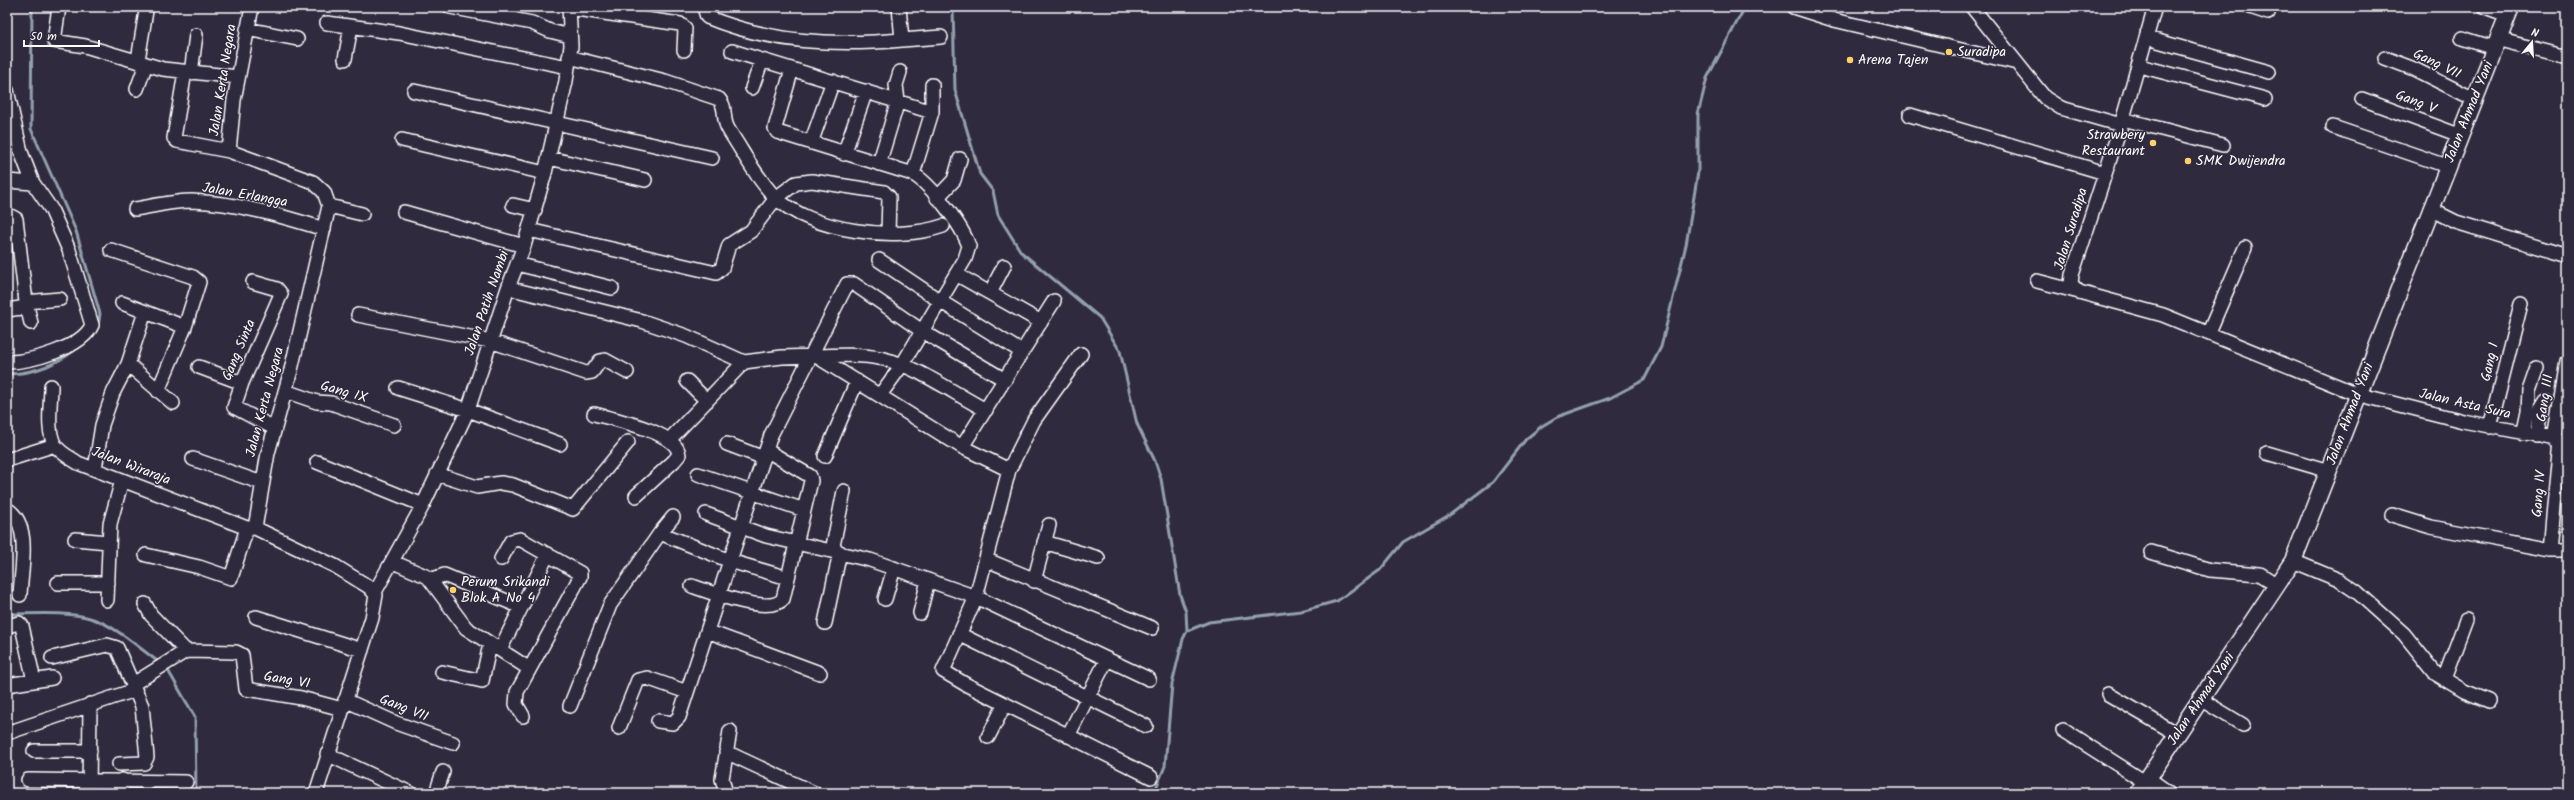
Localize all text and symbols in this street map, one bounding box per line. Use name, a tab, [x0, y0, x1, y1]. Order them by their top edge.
scale bar	[24, 22, 99, 48]
street label: Jalan Kerta Negara	[203, 22, 243, 138]
north arrow	[2512, 22, 2552, 62]
text: N	[2529, 24, 2541, 43]
text: 50 m	[30, 27, 57, 46]
place label: Suradipa	[1957, 41, 2006, 63]
street label: Gang VII	[2409, 43, 2465, 85]
marker: Suradipa	[1944, 47, 1954, 57]
place label: Arena Tajen	[1858, 49, 1928, 71]
marker: Arena Tajen	[1845, 55, 1855, 65]
street label: Jalan Ahmad Yani	[2439, 57, 2500, 166]
street label: Gang V	[2392, 84, 2441, 120]
place label: Strawbery Restaurant	[2082, 124, 2146, 162]
marker: Strawbery Restaurant	[2148, 138, 2158, 148]
place label: SMK Dwijendra	[2196, 150, 2286, 172]
marker: SMK Dwijendra	[2183, 156, 2193, 166]
street label: Jalan Erlangga	[201, 177, 289, 213]
street label: Jalan Suradipa	[2048, 185, 2094, 273]
street label: Jalan Patih Nambi	[459, 247, 516, 359]
street label: Gang Sinta	[216, 316, 262, 384]
street label: Gang I	[2475, 340, 2505, 384]
street label: Jalan Kerta Negara	[240, 344, 290, 460]
street label: Jalan Ahmad Yani	[2320, 359, 2380, 468]
street label: Gang III	[2530, 373, 2560, 423]
street label: Gang IX	[318, 375, 370, 409]
street label: Jalan Asta Sura	[2417, 383, 2513, 425]
street label: Jalan Wiraraja	[88, 441, 174, 491]
street label: Gang IV	[2526, 468, 2552, 518]
place label: Perum Srikandi Blok A No 4	[461, 571, 550, 609]
marker: Perum Srikandi Blok A No 4	[448, 585, 458, 595]
street label: Jalan Ahmad Yani	[2162, 648, 2241, 750]
street label: Gang VI	[262, 665, 312, 695]
street label: Gang VII	[376, 688, 432, 728]

